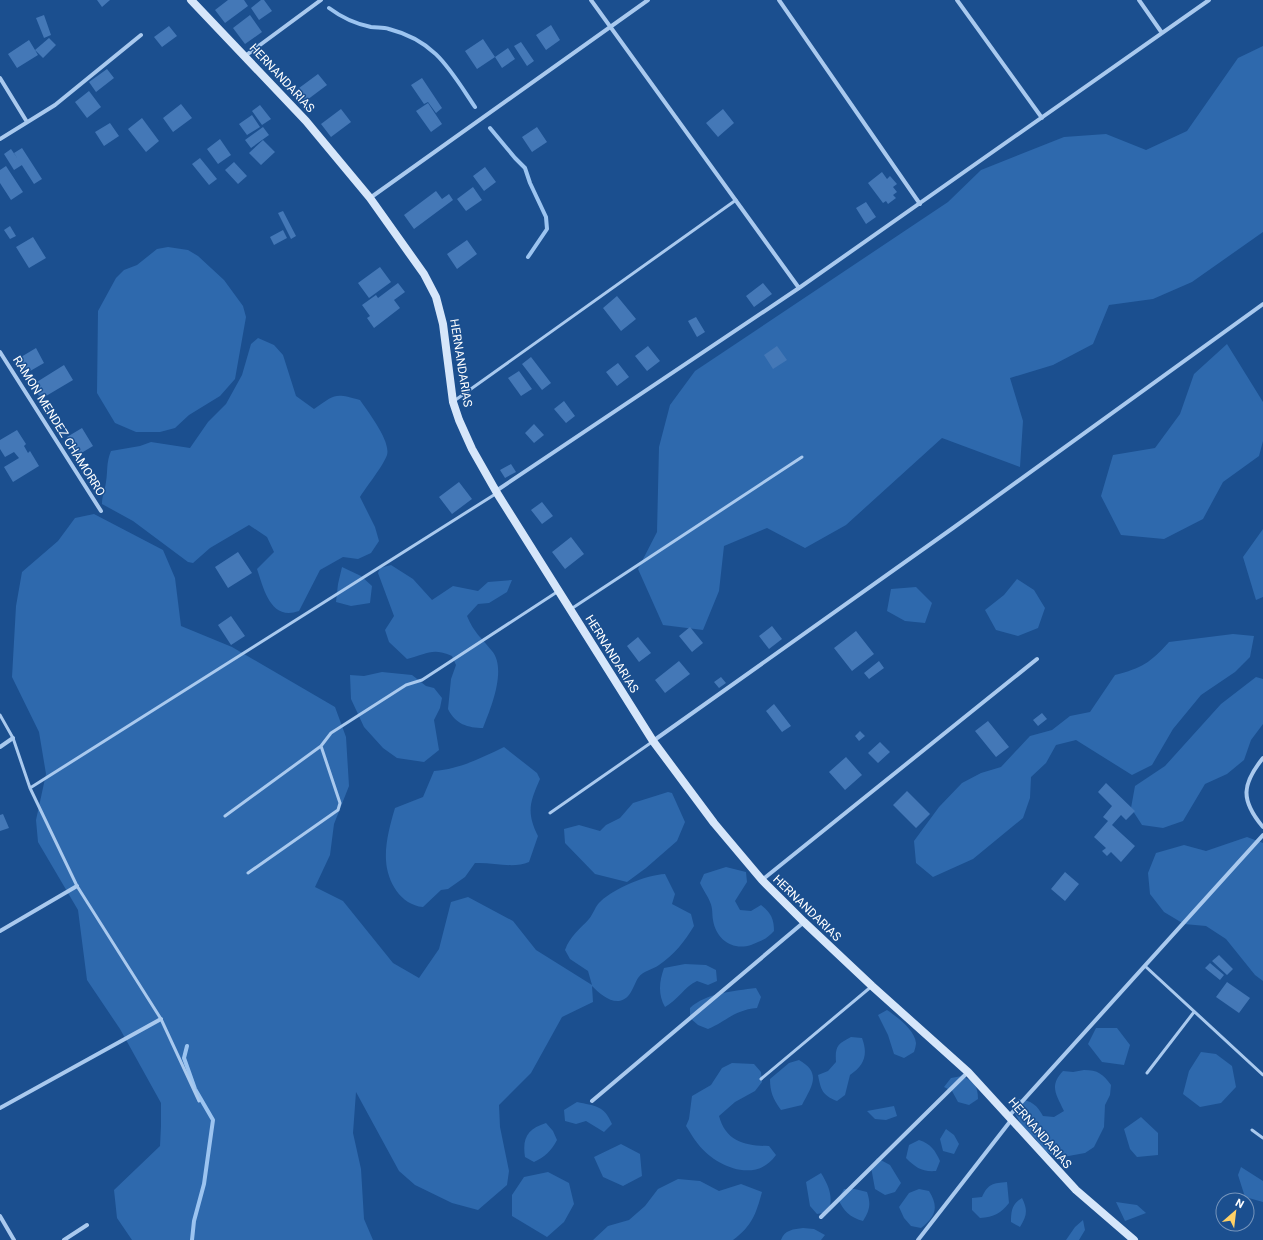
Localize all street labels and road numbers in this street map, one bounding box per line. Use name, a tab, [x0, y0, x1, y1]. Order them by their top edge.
street label: HERNANDARIAS	[246, 41, 318, 115]
street label: HERNANDARIAS	[447, 318, 475, 408]
street label: RAMON MENDEZ CHAMORRO	[10, 353, 108, 499]
street label: HERNANDARIAS	[582, 612, 642, 696]
street label: HERNANDARIAS	[770, 872, 844, 944]
street label: HERNANDARIAS	[1005, 1095, 1075, 1171]

